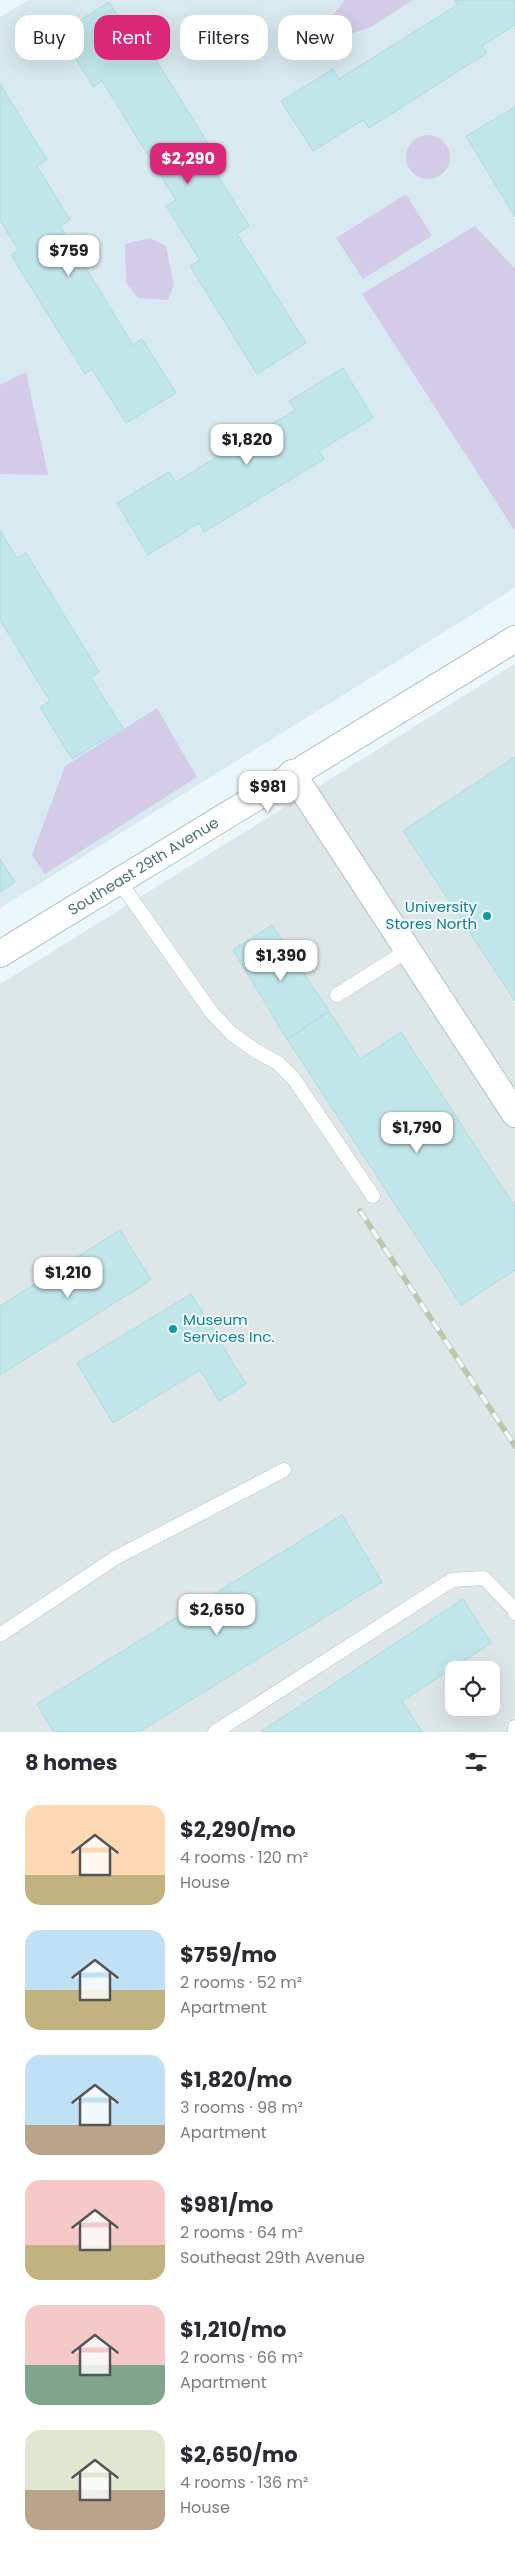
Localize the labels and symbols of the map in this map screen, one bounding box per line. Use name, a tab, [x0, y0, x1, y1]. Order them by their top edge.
pin: $2,290	[147, 142, 229, 185]
pin: $759	[39, 234, 99, 277]
pin: $1,820	[206, 424, 288, 466]
pin: $981	[238, 770, 298, 813]
street label: Southeast 29th Avenue	[64, 812, 223, 920]
place label: University Stores North	[386, 896, 478, 934]
marker: University Stores North	[481, 910, 493, 922]
pin: $1,390	[240, 940, 322, 982]
pin: $1,790	[376, 1112, 458, 1154]
pin: $1,210	[27, 1256, 109, 1299]
place label: Museum Services Inc.	[183, 1309, 275, 1347]
marker: Museum Services Inc.	[167, 1323, 179, 1335]
pin: $2,650	[176, 1594, 258, 1636]

